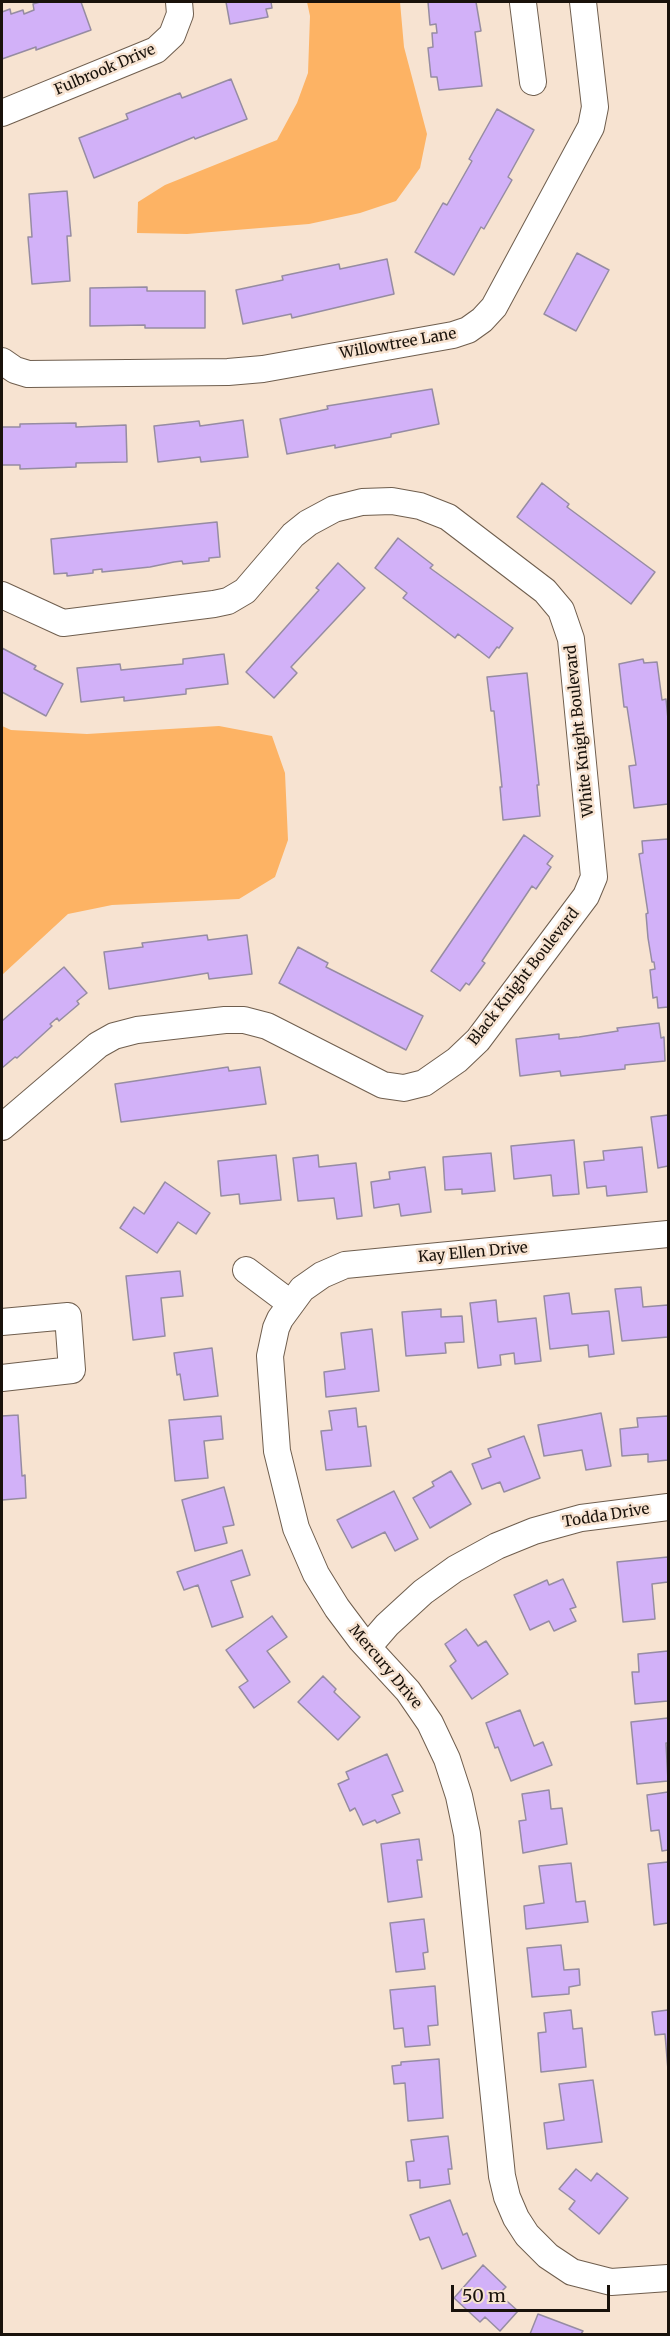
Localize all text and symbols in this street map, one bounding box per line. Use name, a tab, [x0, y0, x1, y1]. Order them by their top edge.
street label: Fulbrook Drive	[52, 41, 158, 99]
street label: Willowtree Lane	[338, 325, 458, 363]
street label: White Knight Boulevard	[562, 644, 598, 818]
street label: Black Knight Boulevard	[465, 905, 583, 1049]
street label: Kay Ellen Drive	[417, 1239, 529, 1267]
street label: Todda Drive	[561, 1500, 651, 1532]
street label: Mercury Drive	[345, 1621, 425, 1713]
scale bar	[454, 2273, 613, 2311]
text: 50 m	[462, 2284, 506, 2307]

